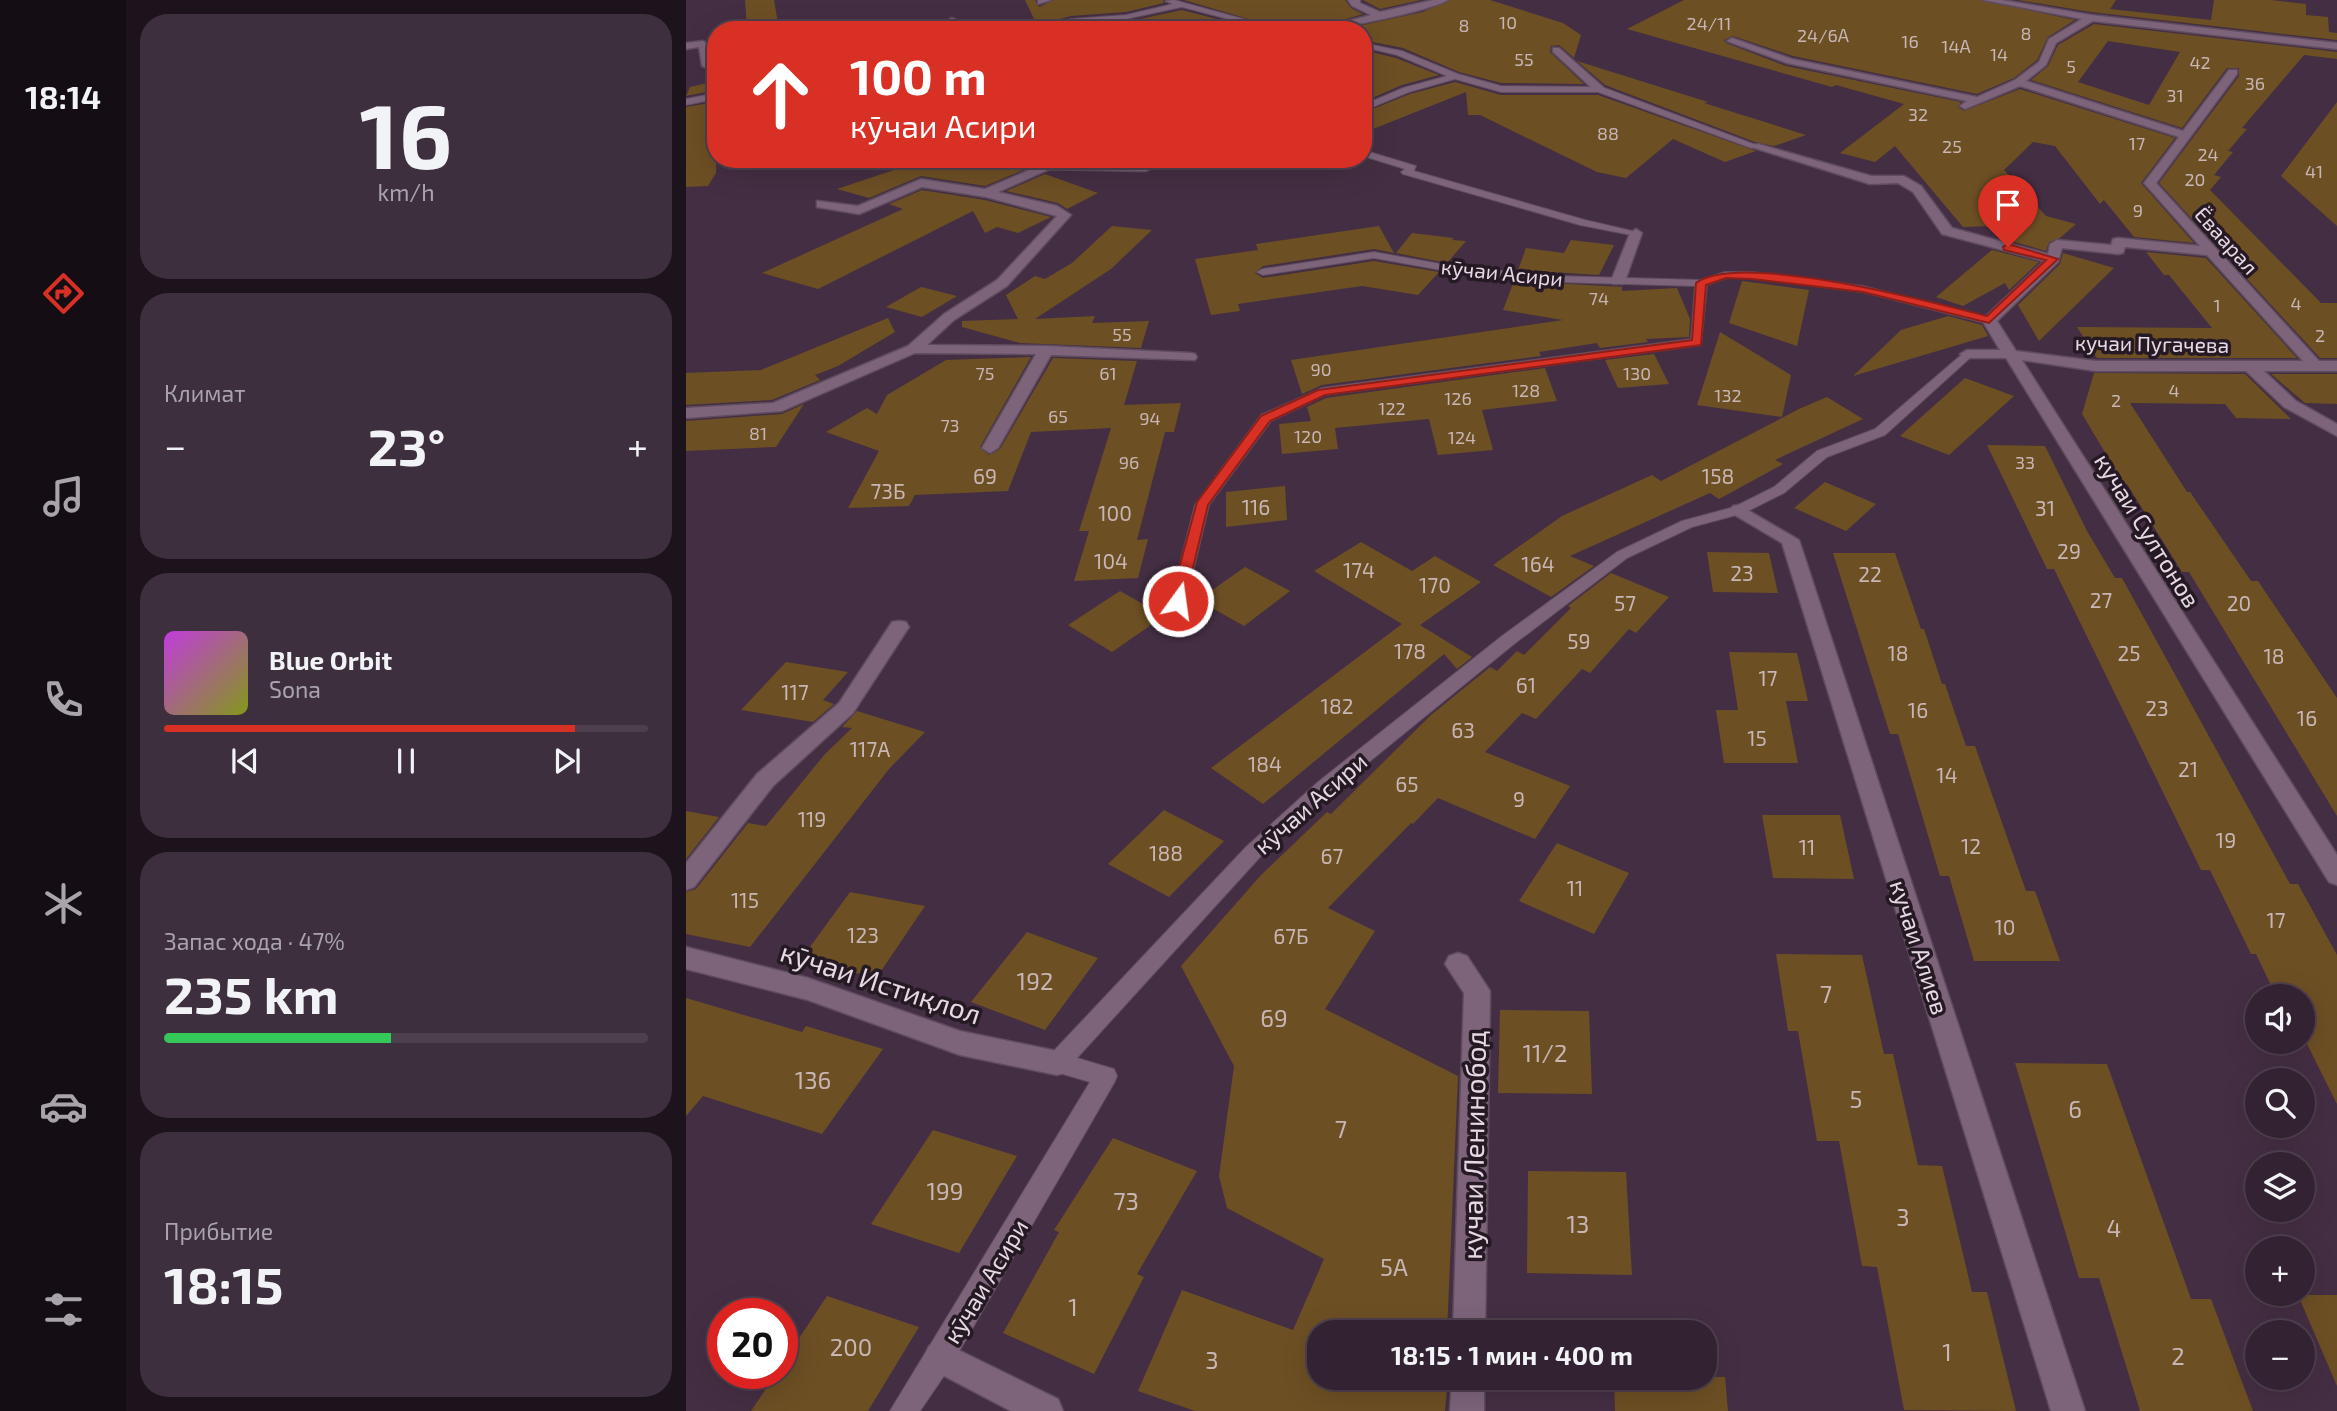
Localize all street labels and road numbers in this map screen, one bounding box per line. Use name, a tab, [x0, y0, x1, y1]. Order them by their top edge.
street label: Ёваарал	[2190, 201, 2264, 279]
street label: кӯчаи Асири	[1440, 253, 1564, 292]
street label: кучаи Пугачева	[2075, 329, 2229, 358]
street label: кучаи Султонов	[2088, 448, 2207, 613]
street label: кӯчаи Асири	[1248, 746, 1373, 861]
street label: кучаи Алиев	[1884, 876, 1955, 1018]
street label: кӯчаи Истиқлол	[776, 934, 986, 1030]
street label: кучаи Ленинобод	[1454, 1030, 1492, 1260]
street label: кӯчаи Асири	[937, 1214, 1034, 1349]

